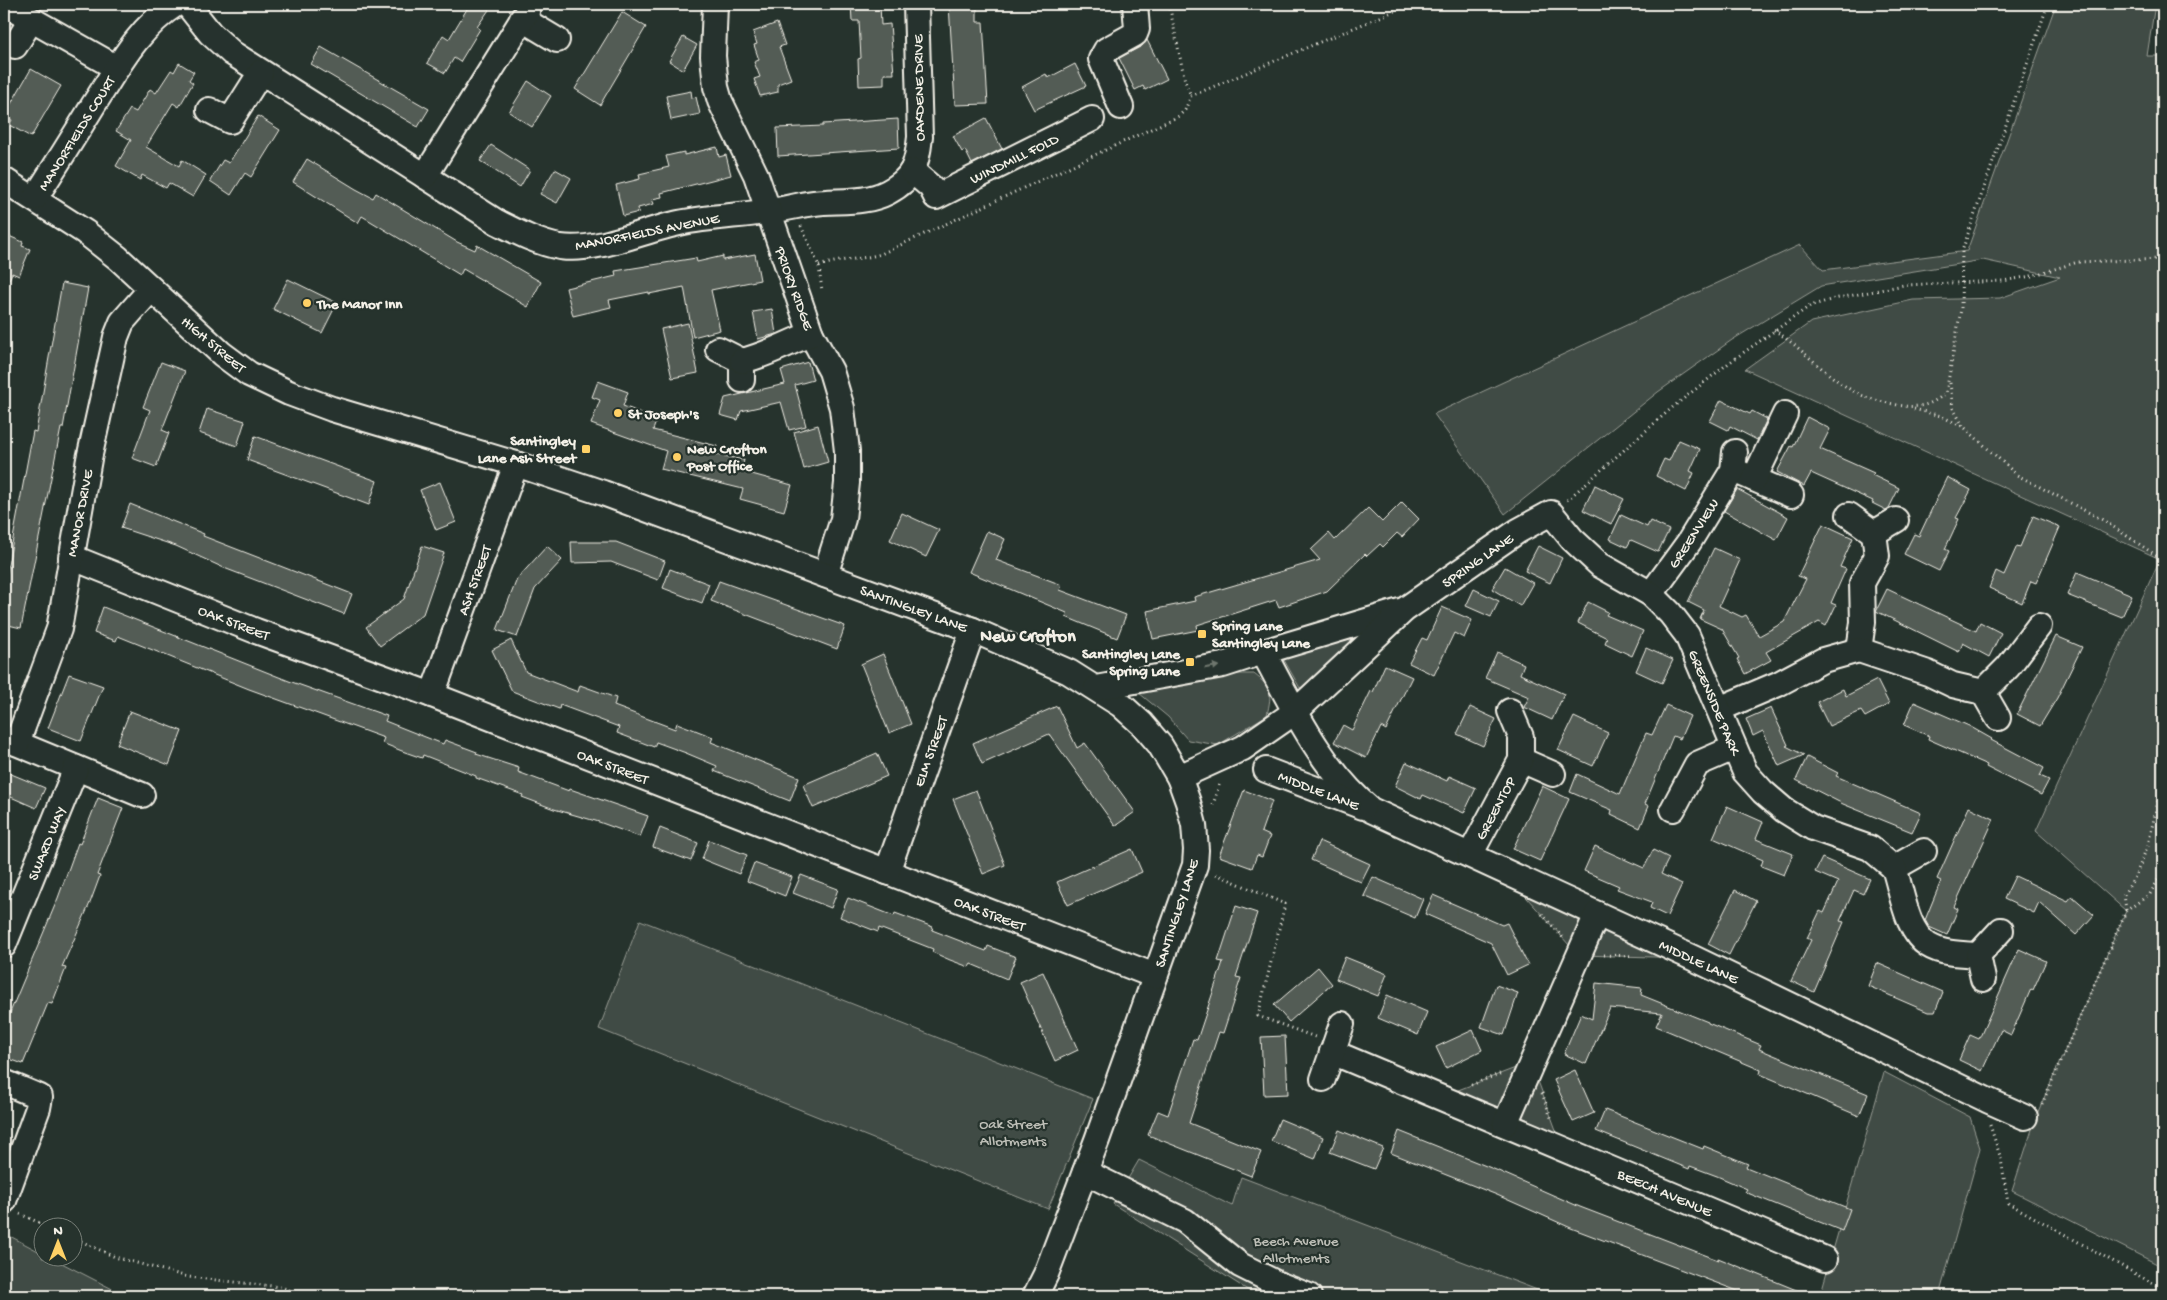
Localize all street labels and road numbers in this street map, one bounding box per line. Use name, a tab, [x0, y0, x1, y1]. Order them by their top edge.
street label: OAKDENE DRIVE	[910, 34, 930, 142]
street label: MANORFIELDS COURT	[35, 72, 121, 195]
street label: WINDMILL FOLD	[968, 130, 1062, 189]
street label: MANORFIELDS AVENUE	[574, 210, 722, 256]
street label: PRIORY RIDGE	[769, 244, 817, 333]
street label: HIGH STREET	[177, 313, 250, 379]
street label: MANOR DRIVE	[64, 468, 98, 558]
street label: GREENVIEW	[1665, 496, 1724, 572]
street label: SPRING LANE	[1439, 530, 1518, 593]
street label: ASH STREET	[455, 542, 497, 618]
street label: SANTINGLEY LANE	[857, 582, 970, 638]
street label: OAK STREET	[195, 602, 273, 646]
street label: GREENSIDE PARK	[1683, 648, 1744, 760]
street label: ELM STREET	[911, 713, 953, 789]
street label: OAK STREET	[574, 746, 652, 790]
street label: MIDDLE LANE	[1275, 768, 1362, 816]
street label: GREENTOP	[1473, 774, 1521, 844]
street label: SWARD WAY	[25, 804, 71, 883]
street label: SANTINGLEY LANE	[1152, 856, 1204, 970]
street label: OAK STREET	[951, 893, 1029, 937]
street label: MIDDLE LANE	[1656, 937, 1741, 989]
street label: BEECH AVENUE	[1613, 1165, 1715, 1222]

